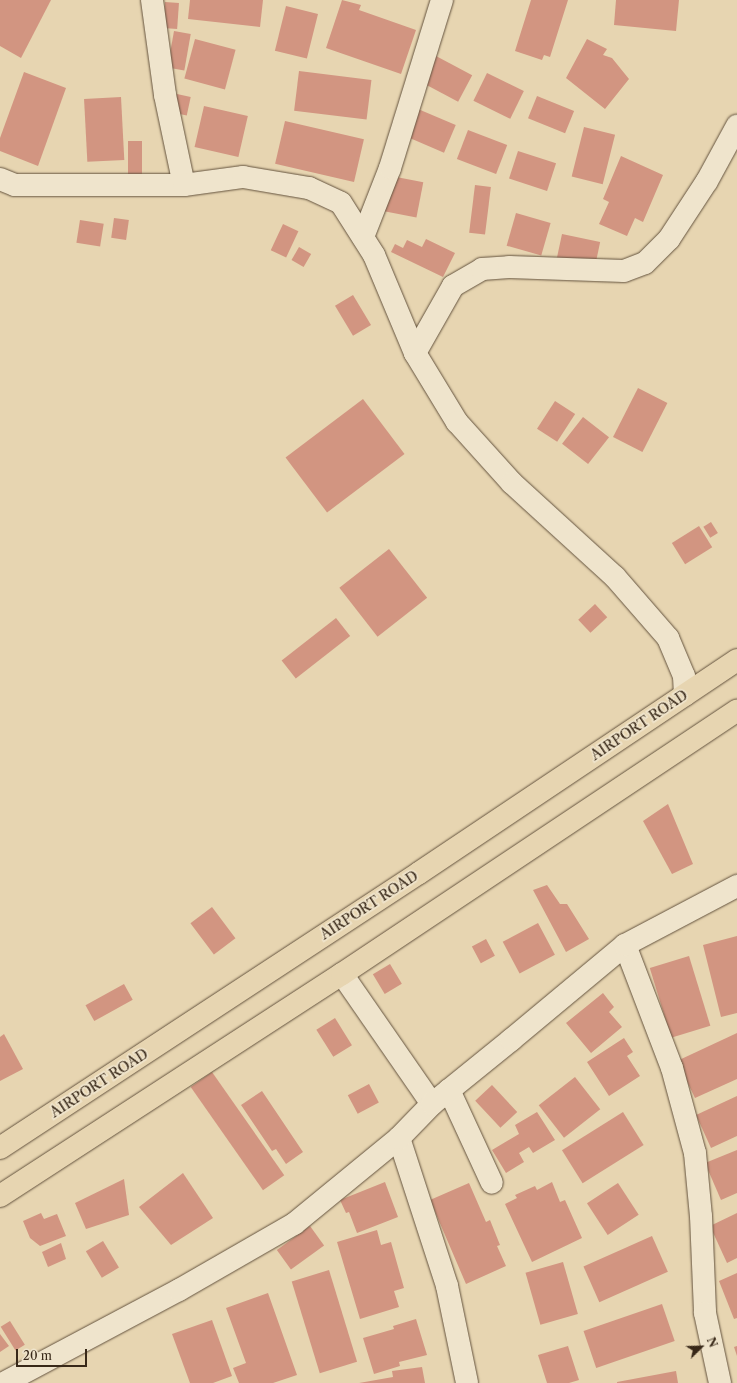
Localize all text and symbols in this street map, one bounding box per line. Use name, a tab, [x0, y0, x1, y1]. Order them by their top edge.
street label: AIRPORT ROAD	[587, 686, 691, 764]
street label: AIRPORT ROAD	[317, 867, 421, 943]
street label: AIRPORT ROAD	[47, 1045, 151, 1121]
north arrow	[681, 1327, 721, 1367]
text: N	[704, 1335, 720, 1349]
scale bar	[18, 1341, 89, 1367]
text: 20 m	[23, 1348, 52, 1363]

